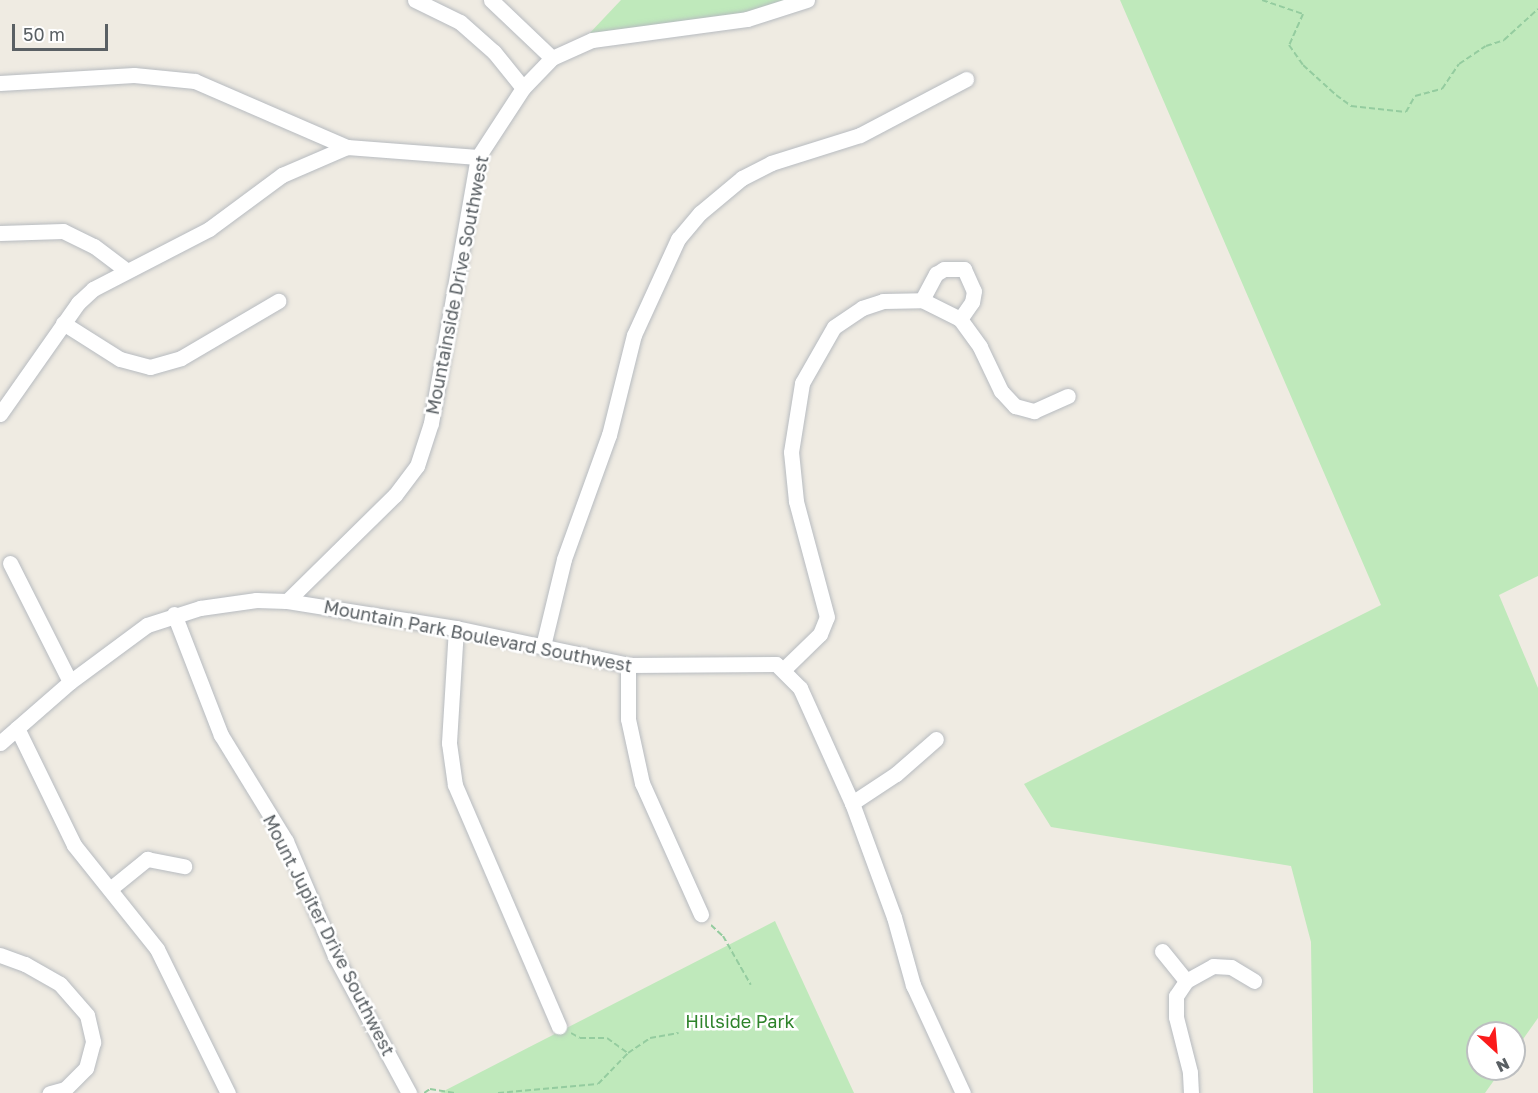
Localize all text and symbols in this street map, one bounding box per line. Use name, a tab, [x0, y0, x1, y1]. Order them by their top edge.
scale bar	[15, 12, 111, 50]
text: 50 m	[23, 23, 65, 45]
street label: Mountainside Drive Southwest	[421, 154, 493, 416]
street label: Mountain Park Boulevard Southwest	[322, 595, 634, 677]
street label: Mount Jupiter Drive Southwest	[259, 811, 399, 1059]
park label: Hillside Park	[685, 1010, 795, 1032]
north arrow	[1466, 1021, 1526, 1081]
text: N	[1493, 1054, 1513, 1077]

